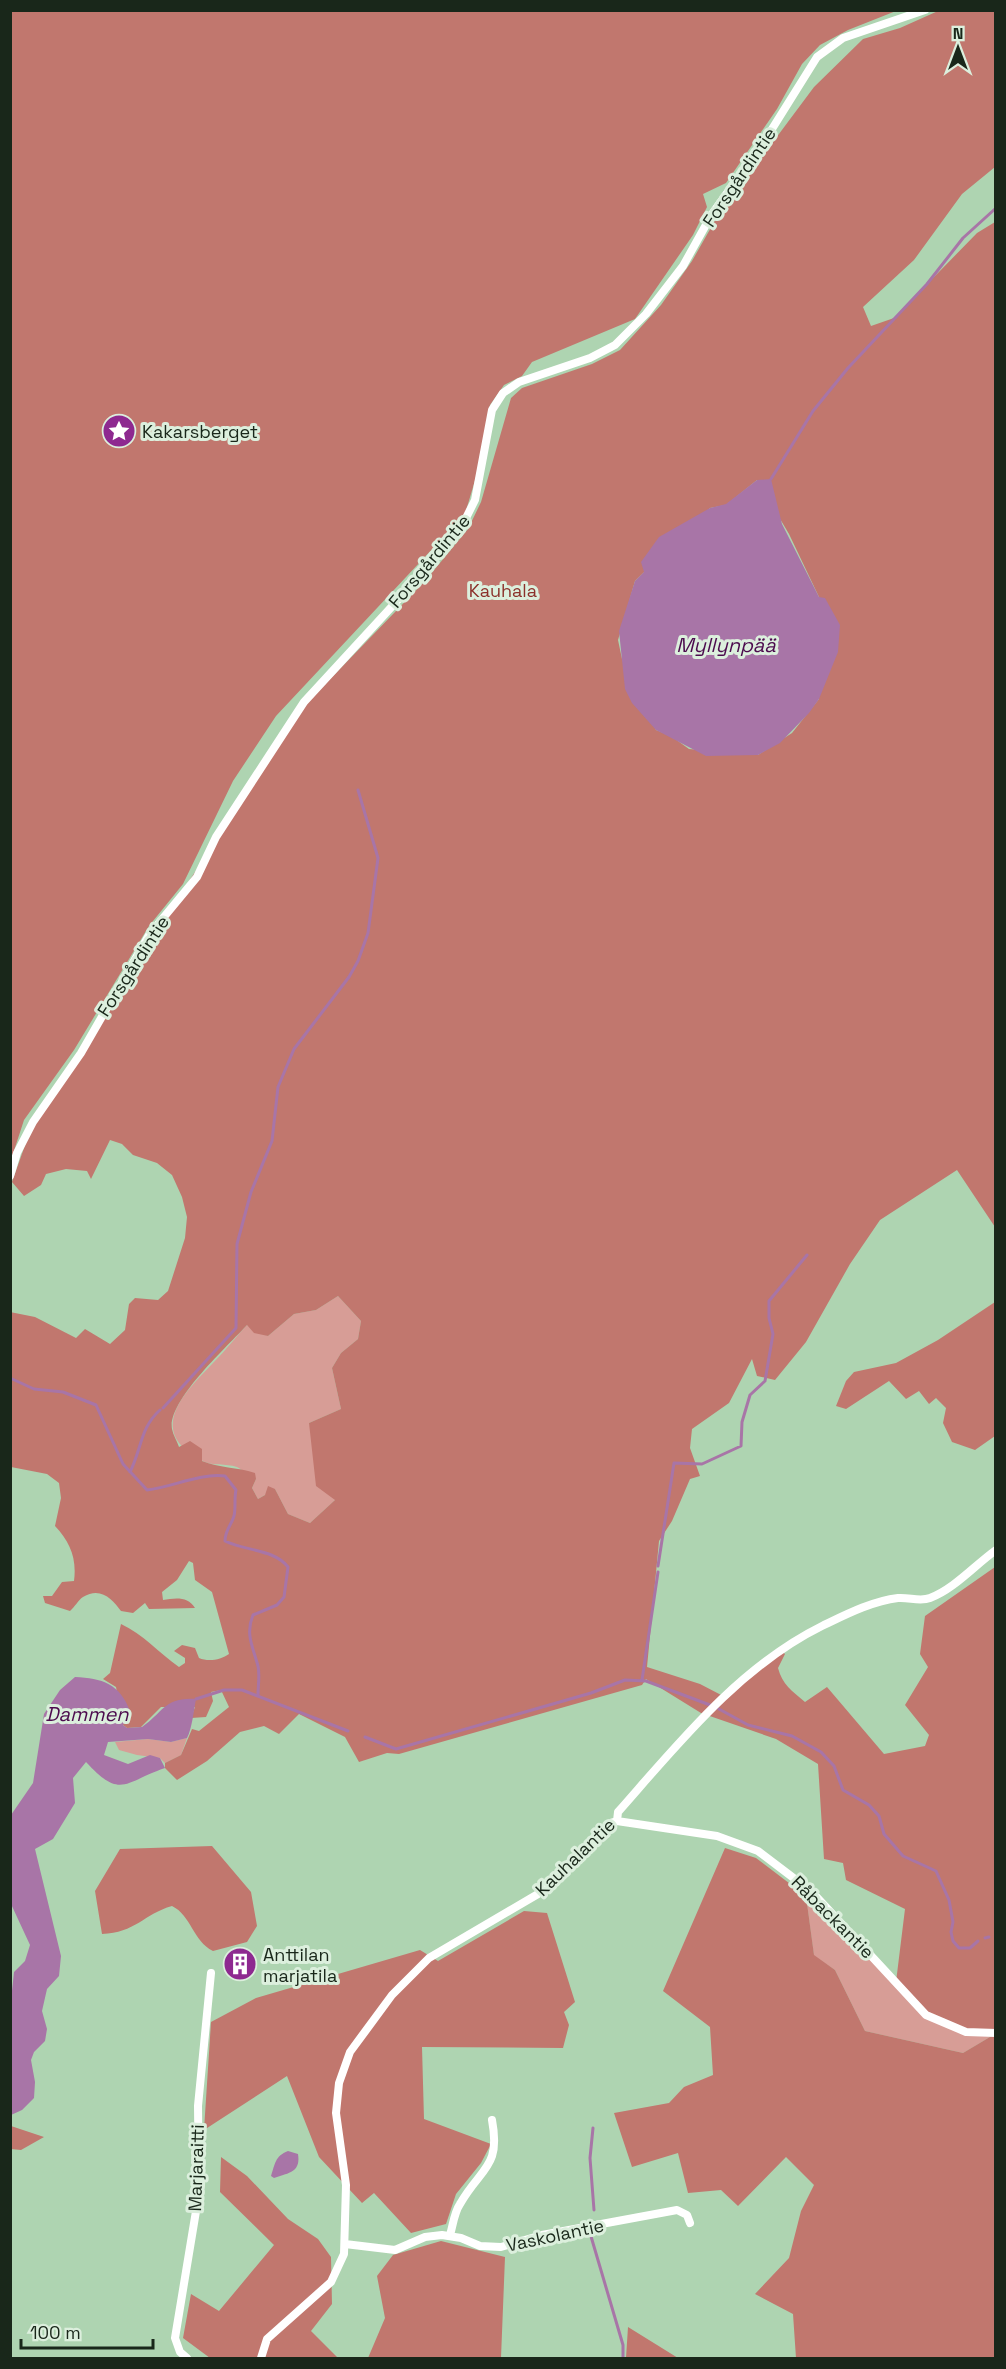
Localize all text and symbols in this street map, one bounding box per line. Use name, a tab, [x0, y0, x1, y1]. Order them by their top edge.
north arrow	[928, 18, 988, 78]
text: N	[953, 23, 963, 44]
street label: Forsgårdintie	[697, 123, 781, 231]
place icon: Kakarsberget	[101, 413, 137, 449]
place label: Kakarsberget	[142, 420, 258, 443]
street label: Forsgårdintie	[383, 509, 475, 613]
park label: Kauhala	[469, 579, 537, 602]
water label: Myllynpää	[676, 632, 776, 658]
street label: Forsgårdintie	[92, 911, 174, 1021]
water label: Dammen	[45, 1701, 129, 1727]
street label: Kauhalantie	[530, 1813, 620, 1901]
street label: Råbackantie	[787, 1871, 879, 1963]
place label: Anttilan marjatila	[263, 1943, 337, 1987]
building icon: Anttilan marjatila	[222, 1946, 258, 1982]
street label: Marjaraitti	[183, 2124, 209, 2212]
street label: Vaskolantie	[504, 2213, 606, 2257]
scale bar	[21, 2312, 153, 2350]
text: 100 m	[30, 2321, 81, 2344]

